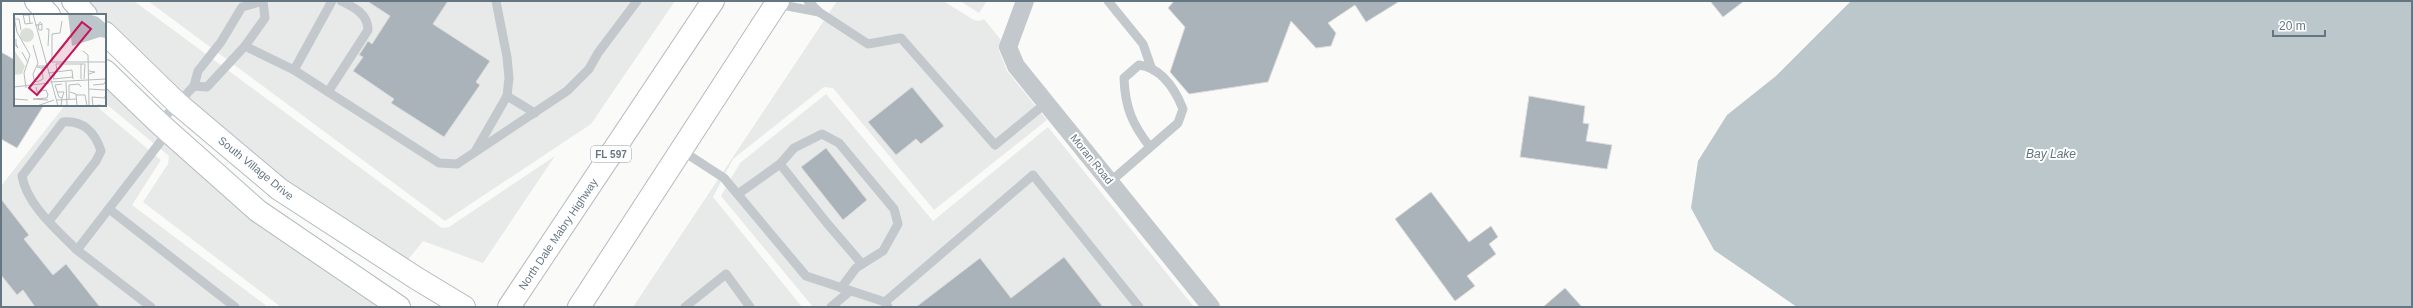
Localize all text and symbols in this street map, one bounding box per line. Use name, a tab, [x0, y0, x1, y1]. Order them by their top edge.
scale bar	[2273, 12, 2325, 38]
inset map	[14, 14, 106, 106]
text: 20 m	[2279, 19, 2306, 33]
street label: Moran Road	[1068, 132, 1116, 186]
street label: South Village Drive	[216, 134, 296, 202]
road number: FL 597	[591, 146, 631, 162]
water label: Bay Lake	[2026, 147, 2076, 161]
street label: North Dale Mabry Highway	[516, 176, 600, 292]

